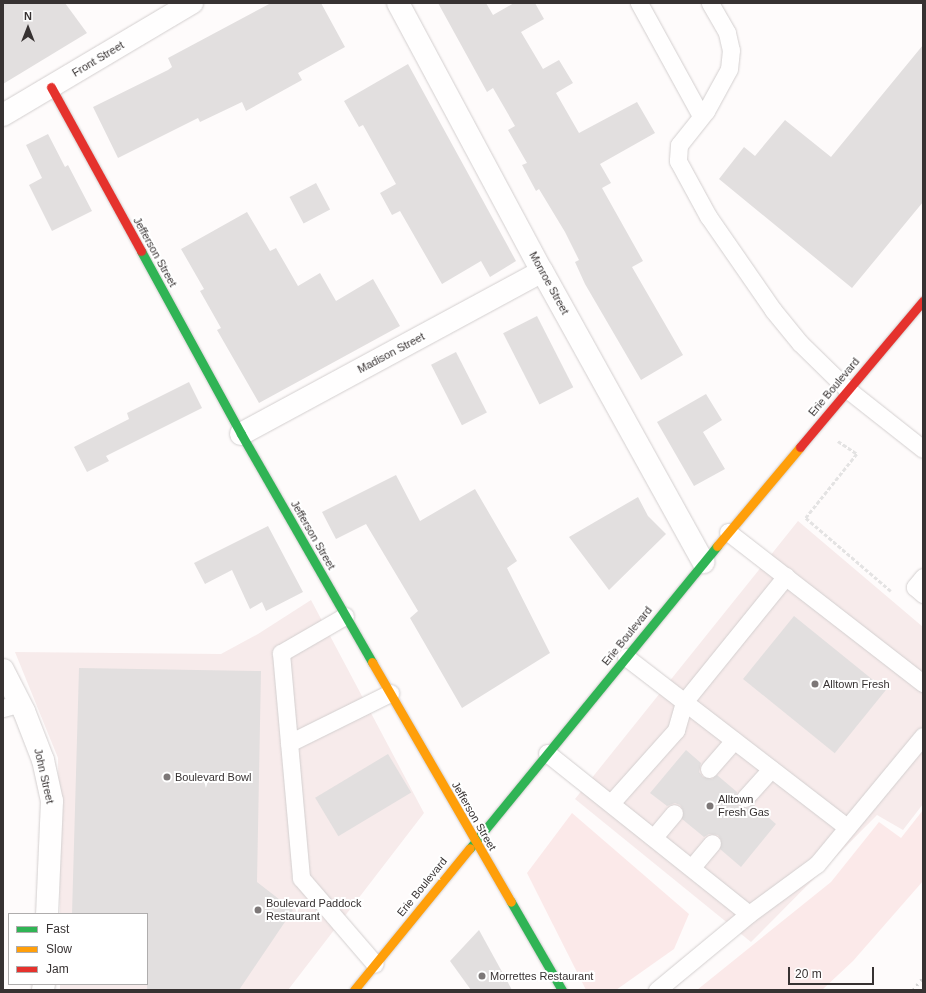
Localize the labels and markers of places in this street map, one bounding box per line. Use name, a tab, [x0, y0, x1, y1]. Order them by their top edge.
place label: Alltown Fresh	[823, 677, 890, 691]
marker: Alltown Fresh	[810, 679, 820, 689]
place label: Boulevard Bowl	[175, 770, 251, 784]
marker: Boulevard Bowl	[162, 772, 172, 782]
place label: Alltown Fresh Gas	[718, 793, 769, 819]
marker: Alltown Fresh Gas	[705, 801, 715, 811]
place label: Boulevard Paddock Restaurant	[266, 897, 361, 923]
marker: Boulevard Paddock Restaurant	[253, 905, 263, 915]
place label: Morrettes Restaurant	[490, 969, 593, 983]
marker: Morrettes Restaurant	[477, 971, 487, 981]

